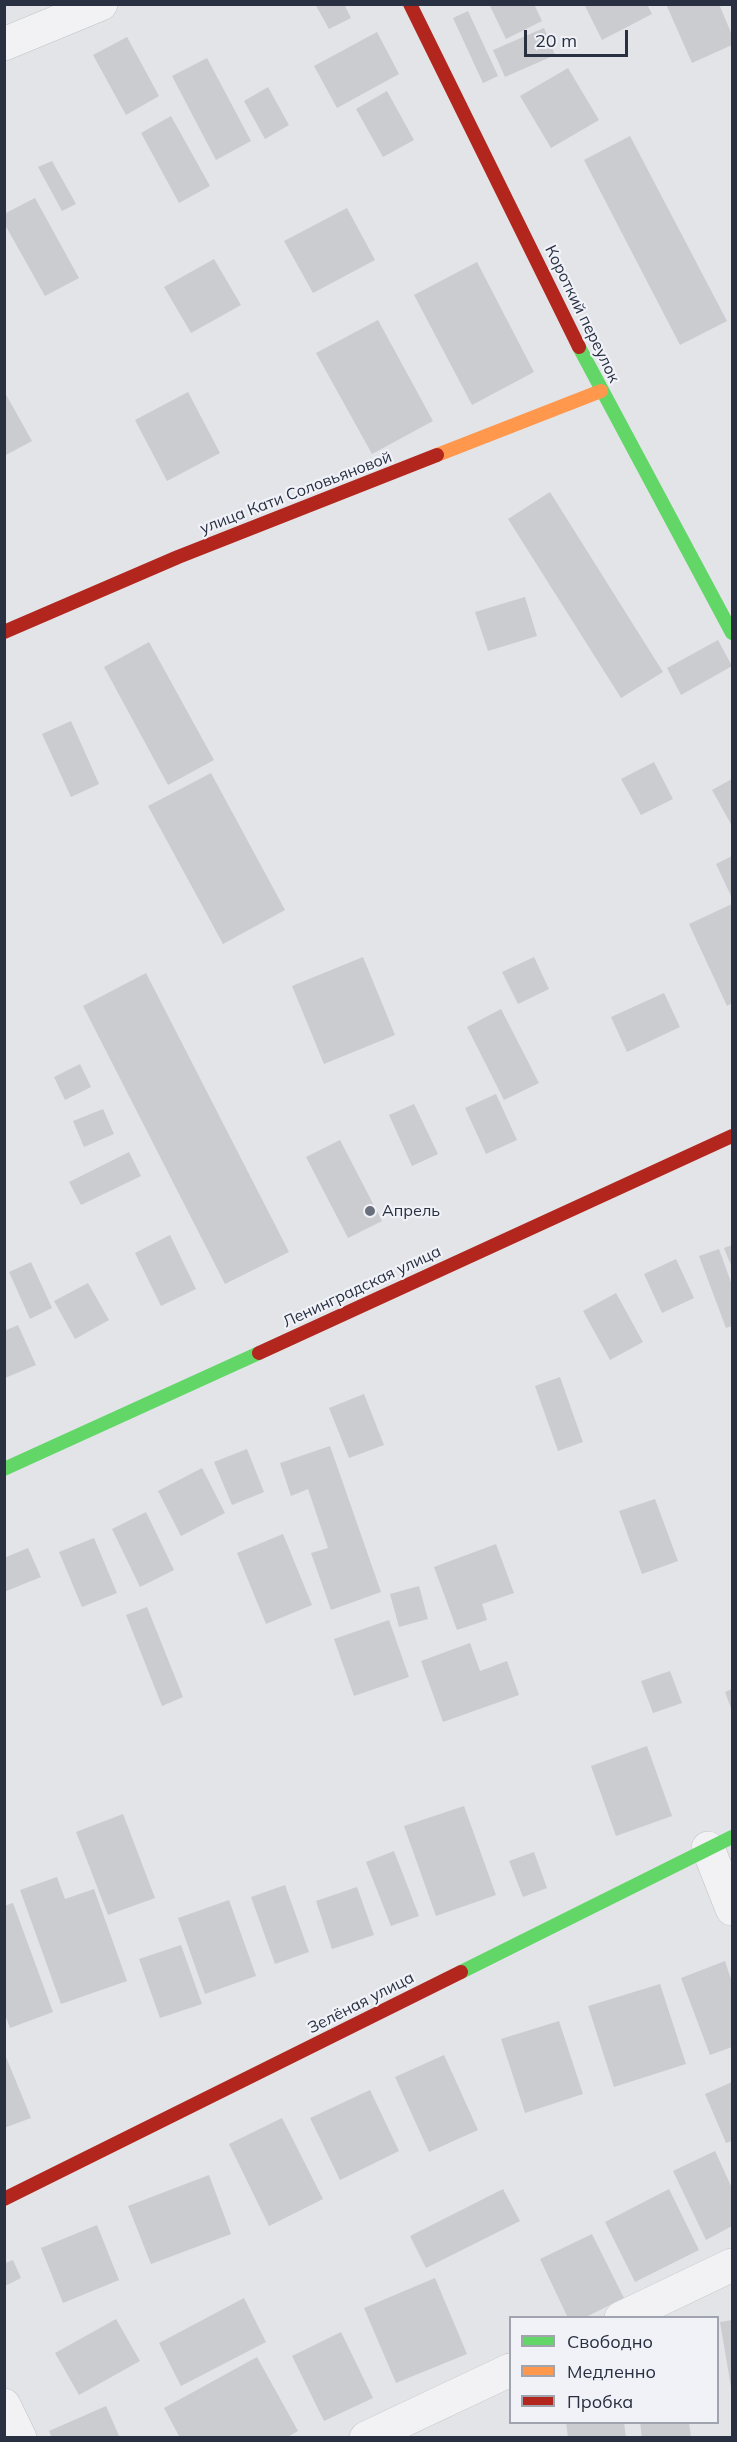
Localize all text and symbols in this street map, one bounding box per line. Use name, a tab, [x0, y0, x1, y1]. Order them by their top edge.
scale bar	[527, 18, 630, 56]
text: 20 m	[535, 29, 577, 52]
street label: Короткий переулок	[540, 242, 624, 386]
street label: улица Кати Соловьяновой	[197, 447, 395, 539]
place label: Апрель	[382, 1201, 440, 1221]
marker: Апрель	[363, 1204, 377, 1218]
street label: Ленинградская улица	[280, 1242, 444, 1332]
street label: Зелёная улица	[305, 1968, 417, 2038]
legend	[509, 2316, 719, 2424]
text: Свободно	[567, 2330, 653, 2353]
text: Медленно	[567, 2360, 656, 2383]
text: Пробка	[567, 2390, 633, 2413]

